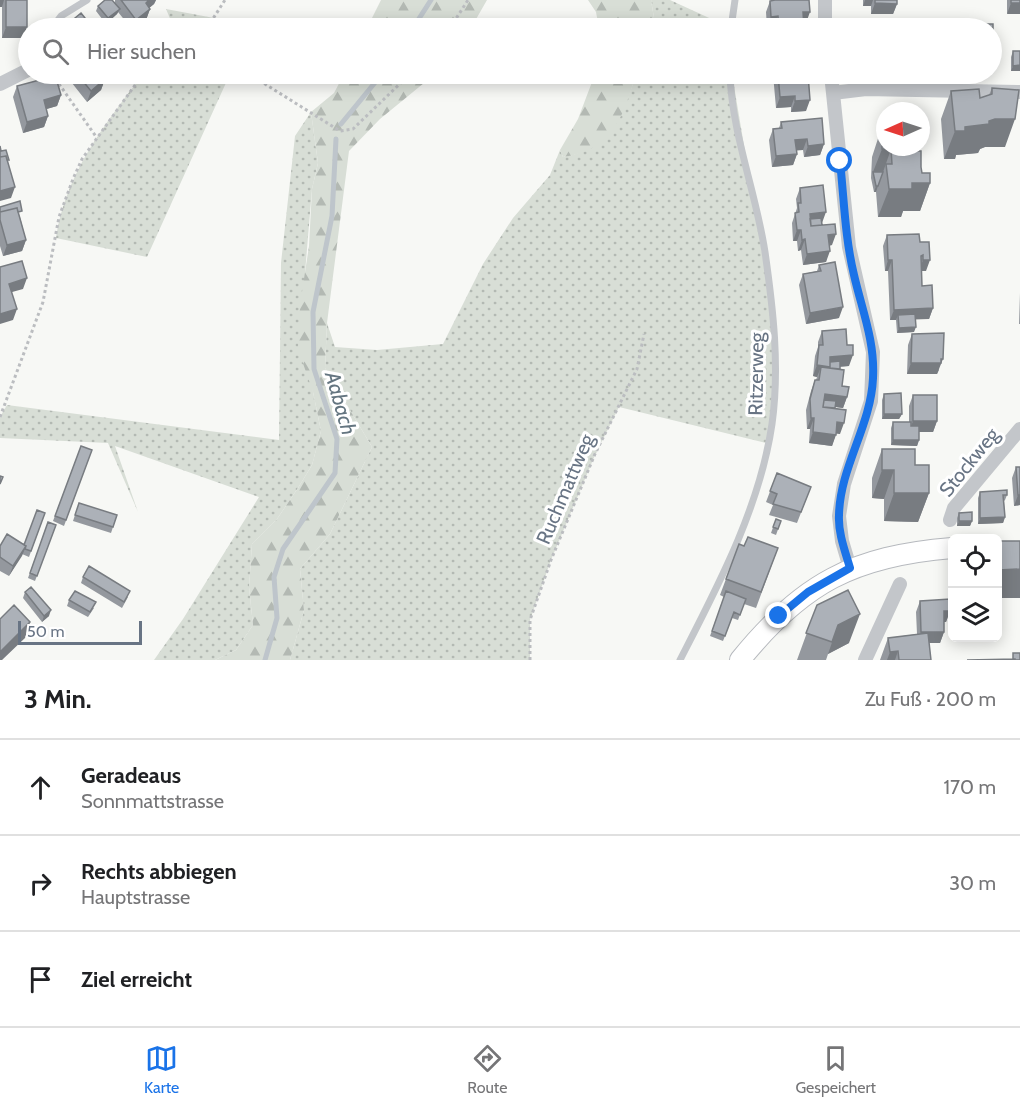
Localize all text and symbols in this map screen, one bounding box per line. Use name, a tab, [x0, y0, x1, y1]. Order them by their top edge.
search box	[18, 18, 1002, 84]
icon: search	[39, 35, 72, 68]
text: Hier suchen	[87, 38, 196, 65]
north arrow	[876, 102, 930, 156]
route start	[826, 147, 852, 173]
street label: Ritzerweg	[743, 331, 769, 416]
water label: Aabach	[320, 367, 362, 438]
street label: Stockweg	[934, 422, 1005, 501]
street label: Ruchmattweg	[531, 429, 599, 548]
map controls	[948, 534, 1002, 642]
button: locate	[948, 534, 1002, 588]
button: layers	[948, 588, 1002, 642]
route end	[765, 602, 791, 628]
scale bar	[18, 618, 142, 646]
text: 50 m	[27, 622, 64, 641]
text: 3 Min.	[24, 683, 92, 715]
text: Zu Fuß · 200 m	[865, 687, 996, 711]
text: Geradeaus	[81, 762, 181, 789]
icon: ahead	[24, 771, 57, 804]
text: 170 m	[944, 775, 996, 799]
text: Sonnmattstrasse	[81, 789, 224, 813]
text: Rechts abbiegen	[81, 858, 237, 885]
icon: right	[24, 867, 57, 900]
text: 30 m	[949, 871, 996, 895]
text: Hauptstrasse	[81, 885, 190, 909]
icon: arrive	[24, 963, 57, 996]
text: Ziel erreicht	[81, 966, 192, 993]
tab: Karte	[144, 1042, 179, 1097]
tab: Route	[467, 1042, 507, 1097]
tab: Gespeichert	[795, 1042, 876, 1097]

